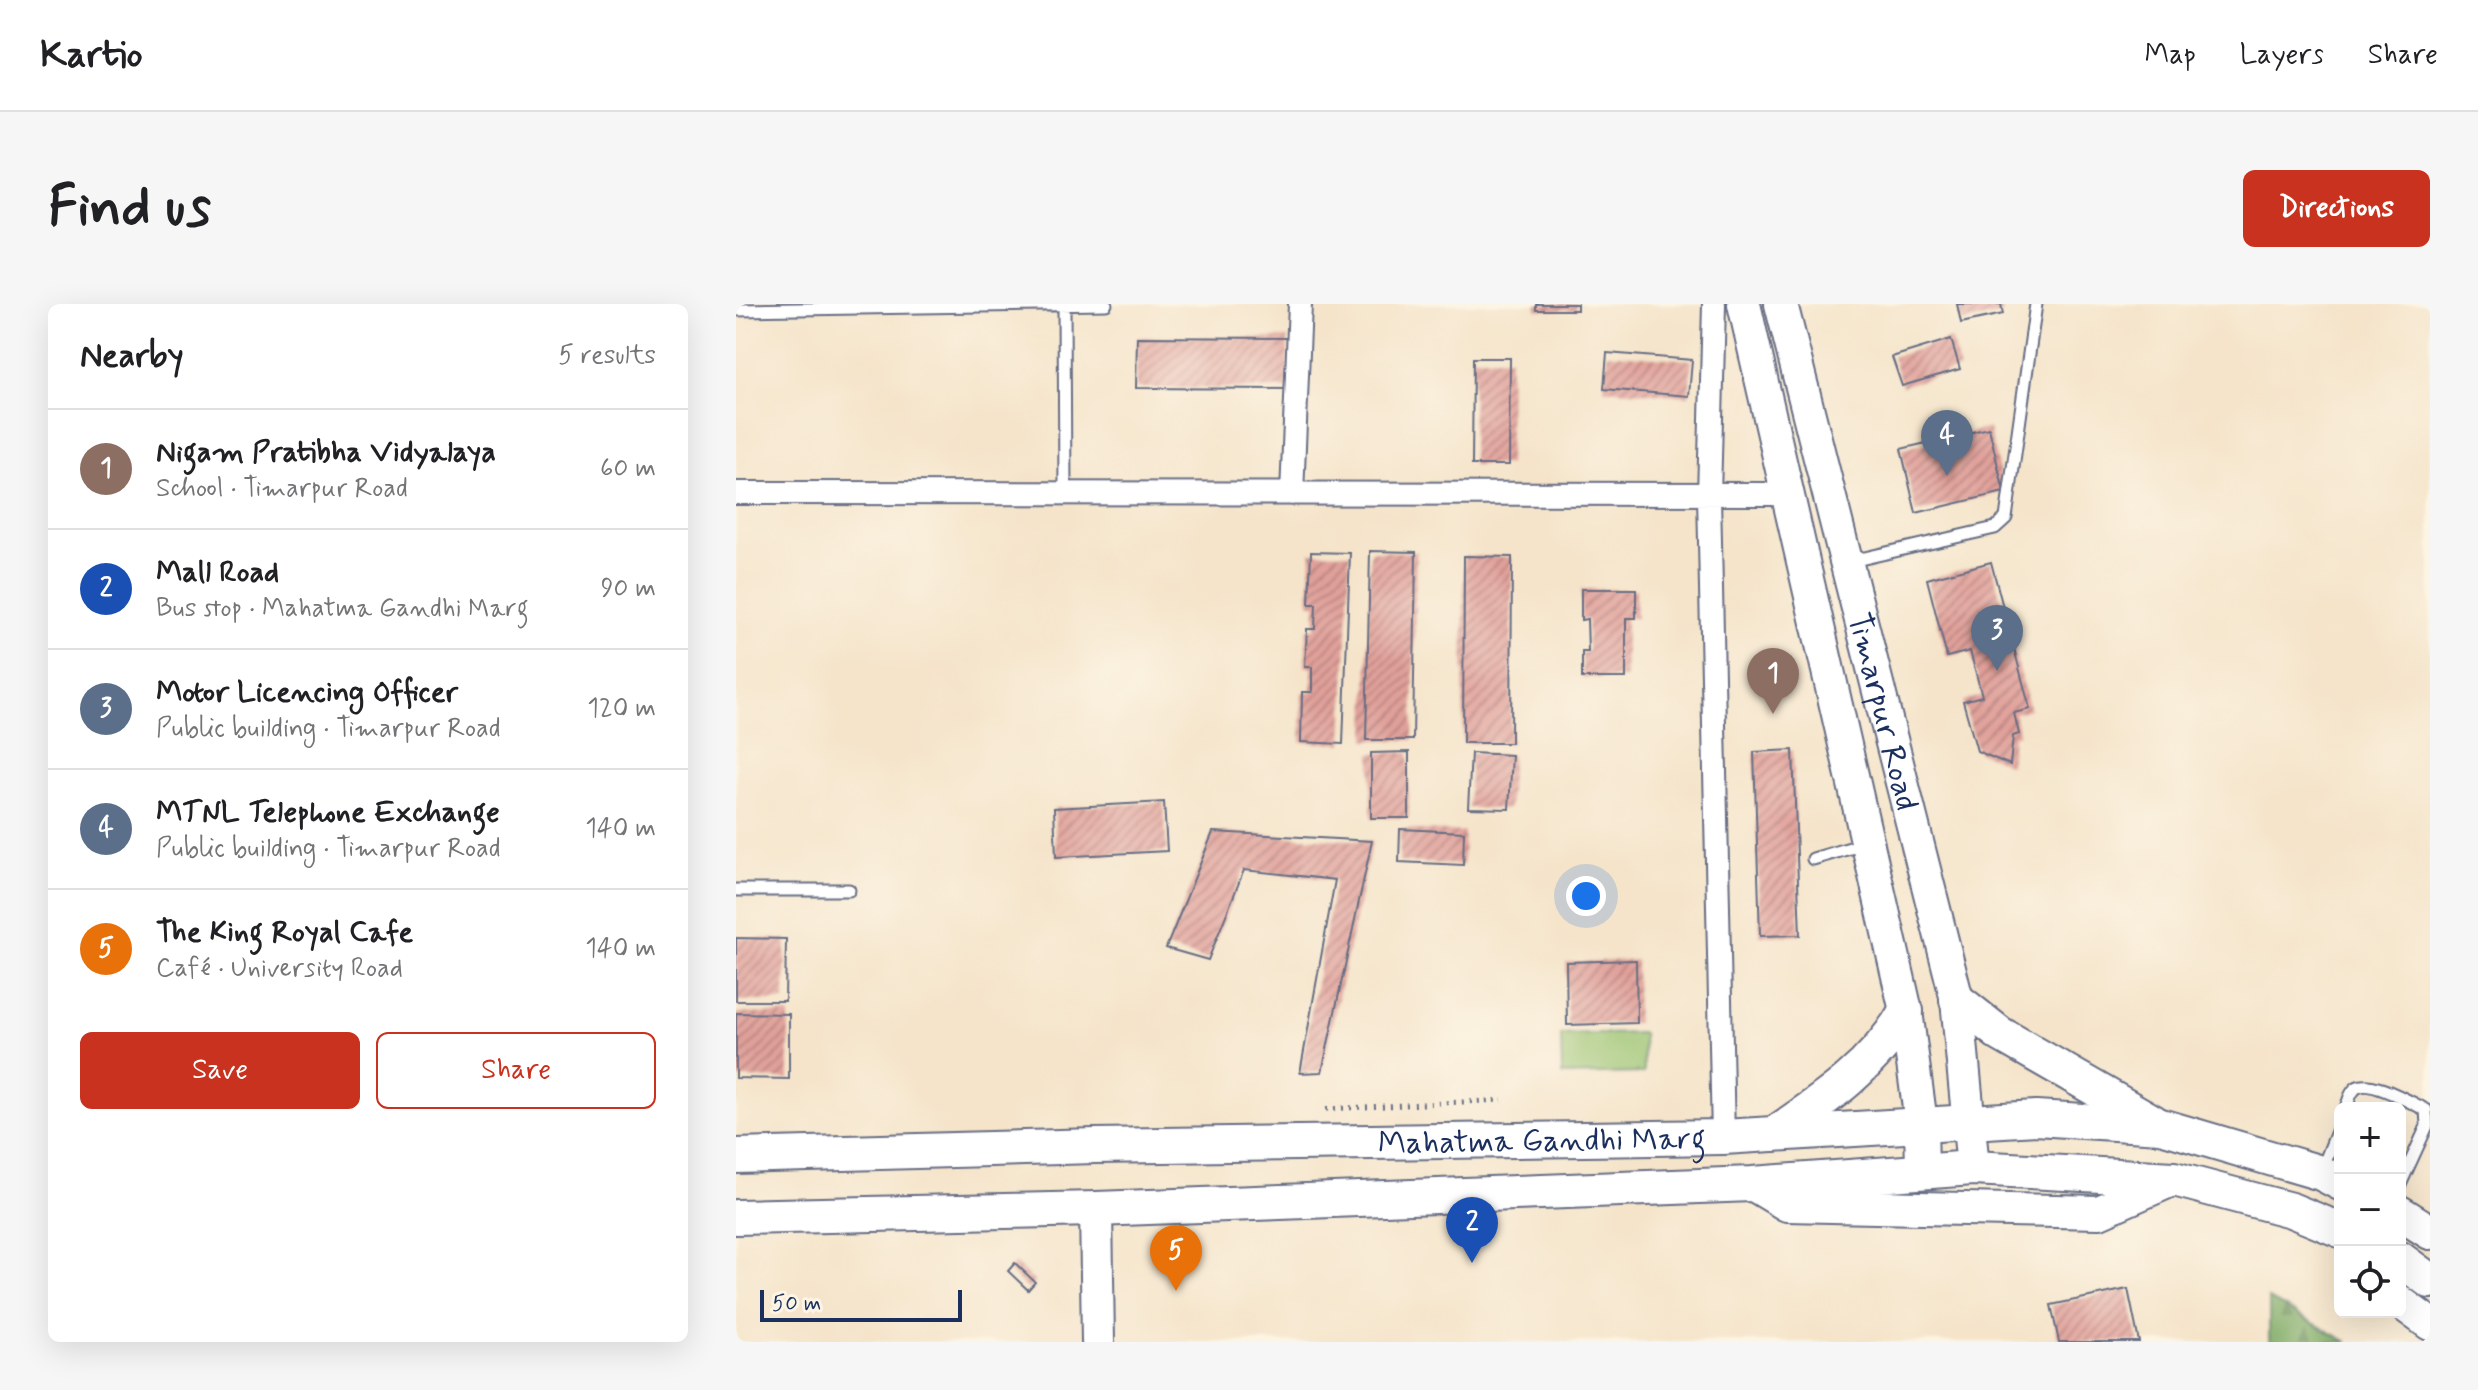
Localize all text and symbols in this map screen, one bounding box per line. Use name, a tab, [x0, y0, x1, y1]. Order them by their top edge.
text: Kartio	[40, 31, 143, 80]
text: Map	[2145, 37, 2196, 74]
text: Layers	[2240, 37, 2324, 74]
text: Share	[2368, 37, 2438, 74]
button: Directions	[2243, 170, 2430, 247]
text: Find us	[48, 172, 211, 245]
text: Nearby	[80, 334, 184, 379]
text: 5 results	[558, 339, 656, 373]
pin: 4	[1921, 410, 1973, 476]
text: Nigam Pratibha Vidyalaya	[156, 433, 496, 472]
text: 1	[100, 452, 112, 486]
text: 60 m	[600, 452, 656, 486]
text: School · Timarpur Road	[156, 472, 408, 506]
text: Mall Road	[156, 553, 279, 592]
text: 2	[100, 572, 112, 606]
text: 90 m	[601, 572, 656, 606]
text: Bus stop · Mahatma Gandhi Marg	[156, 592, 529, 626]
pin: 3	[1971, 605, 2023, 671]
street label: Timarpur Road	[1837, 608, 1927, 815]
pin: 1	[1747, 648, 1799, 714]
text: Motor Licencing Officer	[156, 673, 458, 712]
text: 3	[100, 692, 112, 726]
text: 120 m	[587, 692, 656, 726]
text: Public building · Timarpur Road	[156, 712, 501, 746]
text: MTNL Telephone Exchange	[156, 793, 500, 832]
text: 4	[98, 812, 114, 846]
text: 140 m	[585, 812, 656, 846]
text: Public building · Timarpur Road	[156, 832, 501, 866]
your location	[1566, 876, 1606, 916]
text: The King Royal Cafe	[156, 913, 413, 952]
text: 5	[98, 932, 114, 966]
text: 140 m	[585, 932, 656, 966]
text: Café · University Road	[156, 952, 403, 986]
button: Save	[80, 1032, 360, 1109]
button: Share	[376, 1032, 656, 1109]
map controls	[2334, 1102, 2406, 1318]
button: +	[2334, 1102, 2406, 1174]
street label: Mahatma Gandhi Marg	[1377, 1118, 1706, 1165]
button: −	[2334, 1174, 2406, 1246]
pin: 2	[1446, 1197, 1498, 1263]
pin: 5	[1150, 1225, 1202, 1291]
button: locate	[2334, 1246, 2406, 1318]
scale bar	[760, 1286, 962, 1322]
text: 50 m	[772, 1290, 821, 1318]

